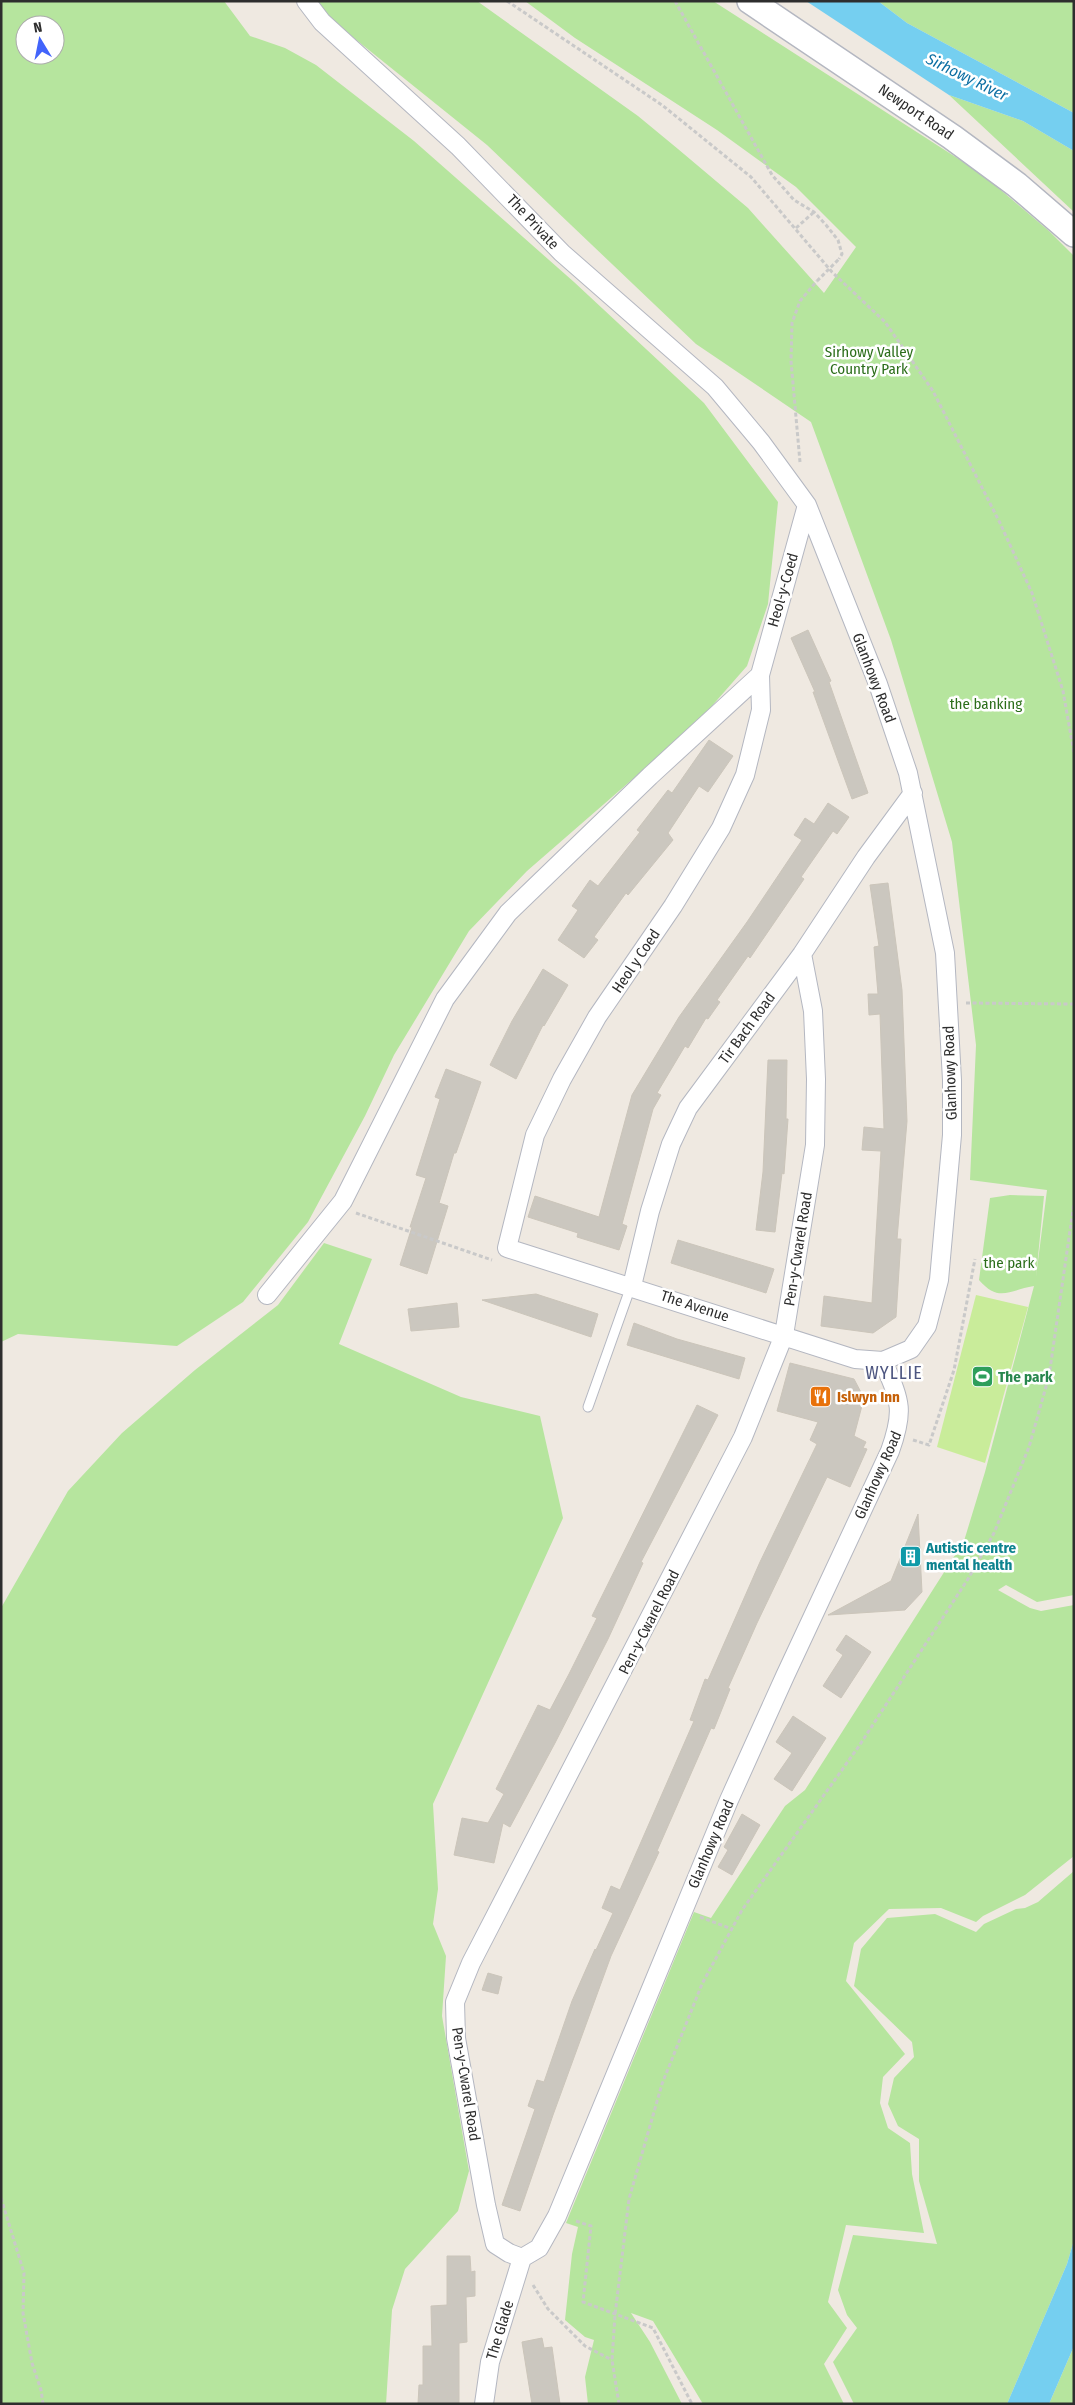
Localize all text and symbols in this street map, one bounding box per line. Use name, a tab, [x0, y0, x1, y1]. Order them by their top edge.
north arrow	[15, 15, 65, 65]
text: N	[32, 19, 43, 37]
water label: Sirhowy River	[922, 49, 1011, 105]
street label: Newport Road	[875, 80, 957, 144]
street label: The Private	[503, 191, 563, 253]
park label: Sirhowy Valley Country Park	[825, 343, 914, 378]
street label: Heol-y-Coed	[764, 551, 802, 629]
street label: Glanhowy Road	[849, 631, 899, 725]
park label: the banking	[950, 695, 1022, 713]
street label: Heol y Coed	[608, 926, 664, 996]
street label: Tir Bach Road	[715, 989, 779, 1067]
street label: Glanhowy Road	[939, 1025, 961, 1121]
street label: Pen-y-Cwarel Road	[780, 1191, 816, 1307]
park label: the park	[983, 1254, 1035, 1272]
street label: The Avenue	[659, 1286, 731, 1326]
district label: WYLLIE	[865, 1362, 923, 1384]
sports icon: The park	[970, 1365, 994, 1389]
place label: The park	[998, 1368, 1053, 1386]
restaurant icon: Islwyn Inn	[809, 1385, 833, 1409]
place label: Islwyn Inn	[837, 1388, 900, 1406]
street label: Glanhowy Road	[851, 1428, 905, 1522]
place label: Autistic centre mental health	[925, 1539, 1017, 1574]
building icon: Autistic centre mental health	[898, 1545, 922, 1569]
street label: Pen-y-Cwarel Road	[615, 1567, 683, 1677]
street label: Glanhowy Road	[684, 1797, 738, 1891]
street label: Pen-y-Cwarel Road	[448, 2026, 484, 2142]
street label: The Glade	[482, 2298, 518, 2362]

